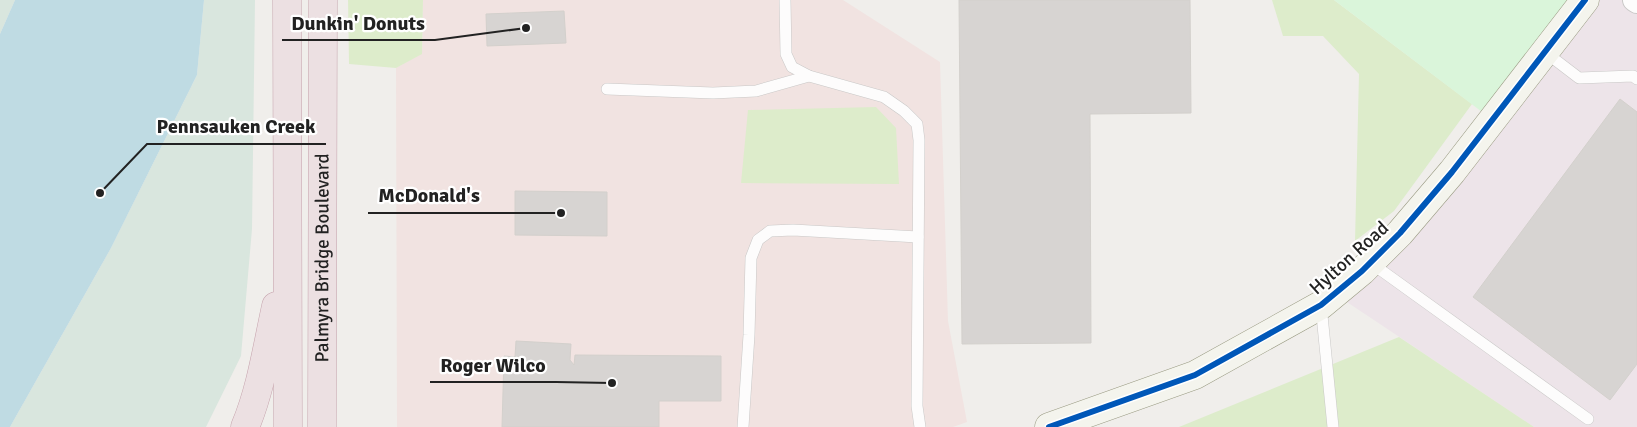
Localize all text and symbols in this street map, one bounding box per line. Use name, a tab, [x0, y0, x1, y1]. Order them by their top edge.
callout: Dunkin' Donuts	[282, 5, 435, 40]
text: Dunkin' Donuts	[291, 11, 425, 36]
callout: Pennsauken Creek	[147, 109, 326, 144]
text: Pennsauken Creek	[157, 114, 316, 139]
street label: Palmyra Bridge Boulevard	[310, 153, 335, 363]
callout: McDonald's	[368, 178, 489, 213]
text: McDonald's	[378, 183, 480, 208]
street label: Hylton Road	[1304, 216, 1394, 300]
callout: Roger Wilco	[430, 347, 556, 382]
text: Roger Wilco	[440, 353, 546, 378]

